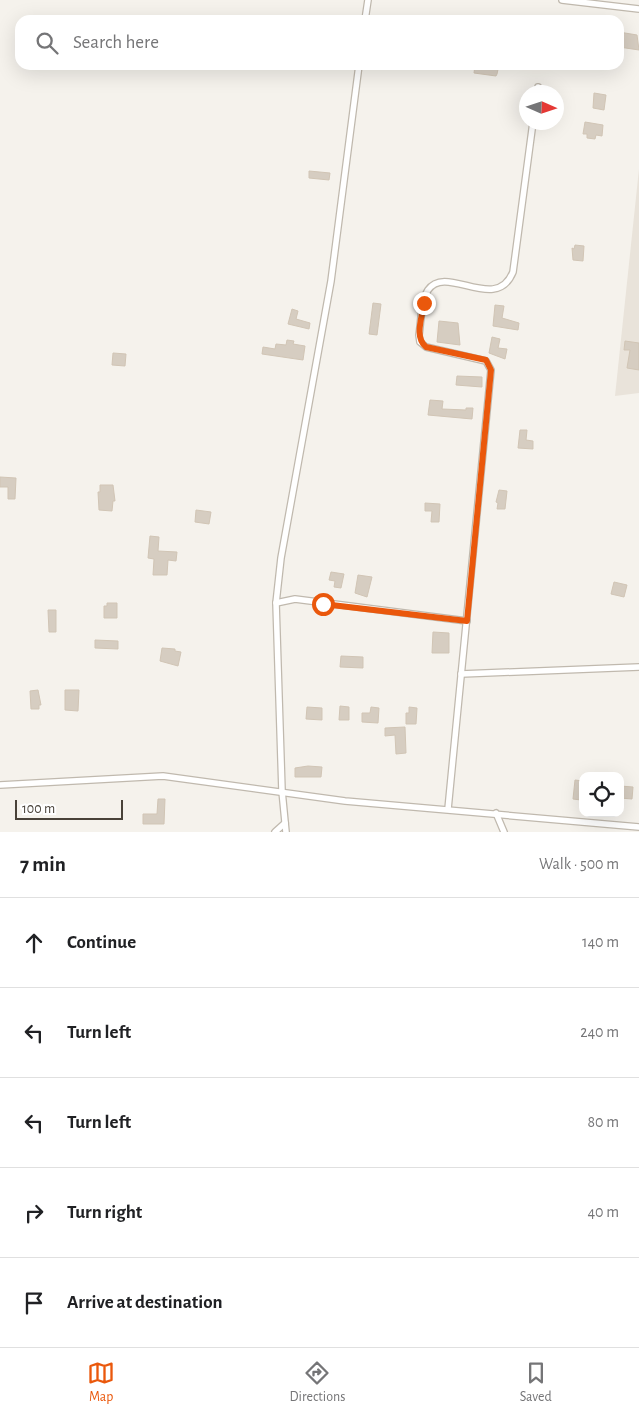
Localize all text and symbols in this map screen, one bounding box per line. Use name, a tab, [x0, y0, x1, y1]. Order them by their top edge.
search box	[15, 15, 624, 70]
icon: search	[33, 29, 61, 57]
text: Search here	[73, 33, 159, 52]
north arrow	[519, 85, 564, 130]
route end	[413, 292, 436, 315]
route start	[312, 593, 335, 616]
map controls	[579, 772, 624, 817]
button: locate	[579, 772, 624, 817]
scale bar	[15, 797, 122, 820]
text: 100 m	[22, 802, 55, 816]
text: 7 min	[20, 854, 66, 875]
text: Walk · 500 m	[539, 856, 619, 872]
icon: ahead	[20, 929, 48, 957]
text: Continue	[67, 933, 136, 952]
text: 140 m	[582, 934, 619, 950]
icon: left	[20, 1019, 48, 1047]
text: Turn left	[67, 1023, 131, 1042]
text: 240 m	[580, 1024, 619, 1040]
icon: left	[20, 1109, 48, 1137]
text: Turn left	[67, 1113, 131, 1132]
text: 80 m	[588, 1114, 619, 1130]
icon: right	[20, 1199, 48, 1227]
text: Turn right	[67, 1203, 142, 1222]
text: 40 m	[587, 1204, 619, 1220]
icon: arrive	[20, 1289, 48, 1317]
text: Arrive at destination	[67, 1293, 223, 1312]
tab: Map	[87, 1359, 115, 1406]
tab: Directions	[290, 1359, 345, 1406]
tab: Saved	[520, 1359, 552, 1406]

